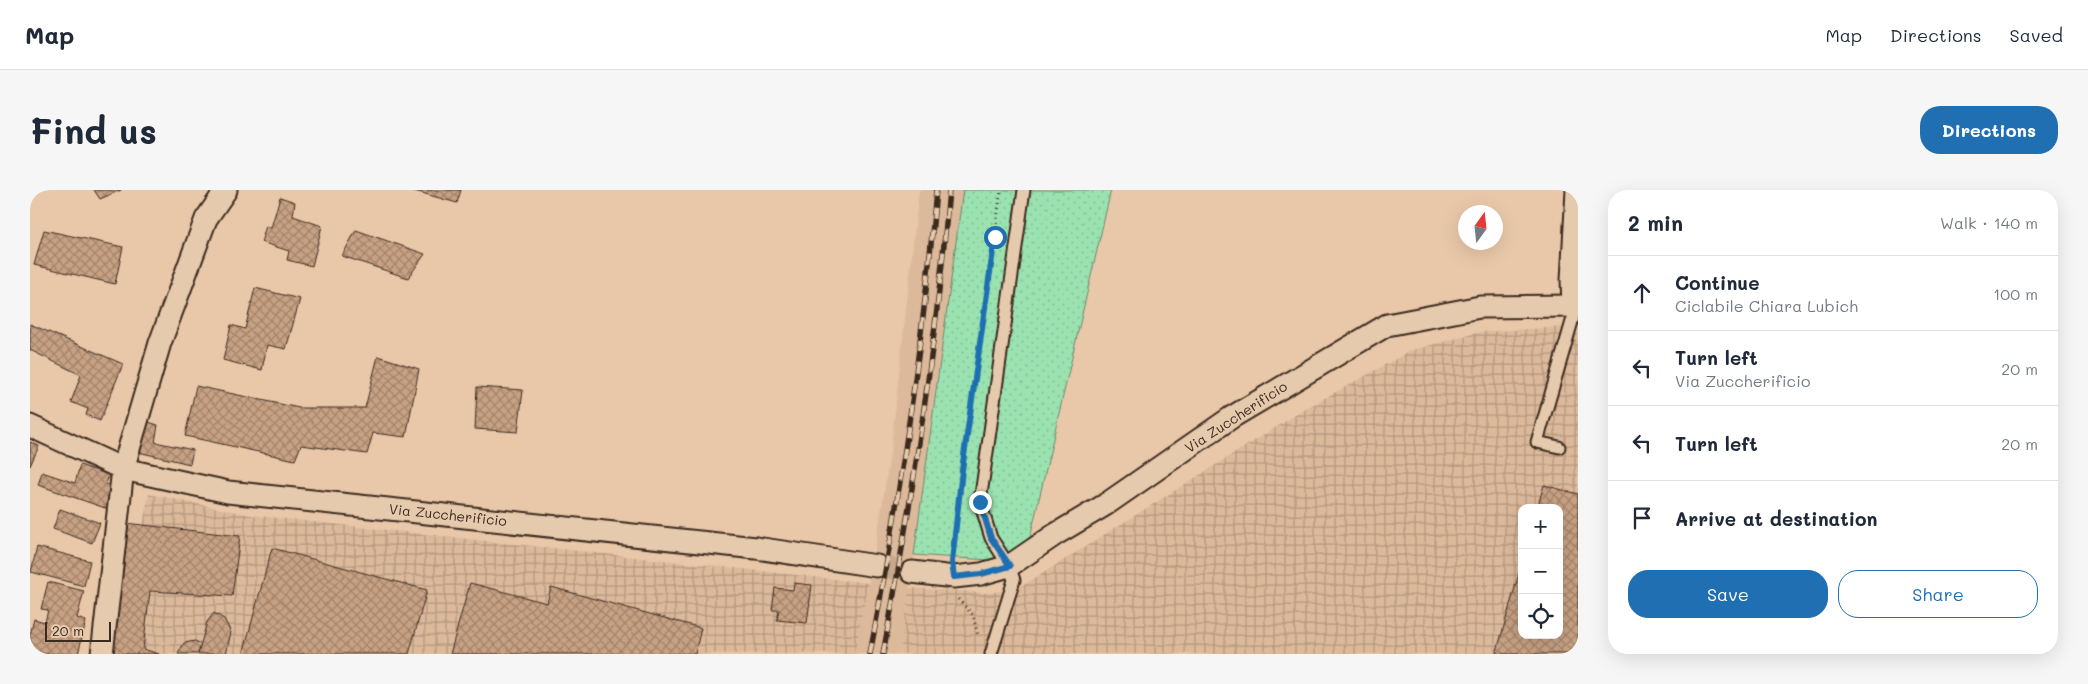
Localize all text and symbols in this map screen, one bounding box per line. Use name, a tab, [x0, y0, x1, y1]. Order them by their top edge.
text: Map	[25, 19, 74, 50]
text: Map	[1825, 23, 1862, 47]
text: Directions	[1890, 23, 1982, 47]
text: Saved	[2010, 23, 2063, 47]
button: Directions	[1920, 106, 2058, 154]
text: Find us	[30, 107, 157, 153]
north arrow	[1458, 205, 1503, 250]
text: 2 min	[1628, 209, 1683, 236]
text: Walk · 140 m	[1940, 212, 2038, 233]
route start	[984, 226, 1007, 249]
text: Continue	[1675, 270, 1760, 295]
icon: ahead	[1628, 279, 1656, 307]
text: 100 m	[1993, 283, 2038, 304]
text: Ciclabile Chiara Lubich	[1675, 295, 1858, 316]
text: Turn left	[1675, 345, 1758, 370]
icon: left	[1628, 354, 1656, 382]
text: 20 m	[2001, 358, 2038, 379]
text: Via Zuccherificio	[1675, 370, 1810, 391]
street label: Via Zuccherificio	[1181, 376, 1291, 457]
icon: left	[1628, 429, 1656, 457]
text: Turn left	[1675, 431, 1758, 456]
text: 20 m	[2001, 433, 2038, 454]
route end	[969, 491, 992, 514]
street label: Via Zuccherificio	[388, 499, 508, 530]
map controls	[1518, 504, 1563, 639]
button: +	[1518, 504, 1563, 549]
icon: arrive	[1628, 504, 1656, 532]
text: Arrive at destination	[1675, 506, 1878, 531]
button: −	[1518, 549, 1563, 594]
button: Save	[1628, 570, 1828, 618]
button: Share	[1838, 570, 2038, 618]
button: locate	[1518, 594, 1563, 639]
scale bar	[45, 619, 111, 642]
text: 20 m	[52, 621, 84, 640]

